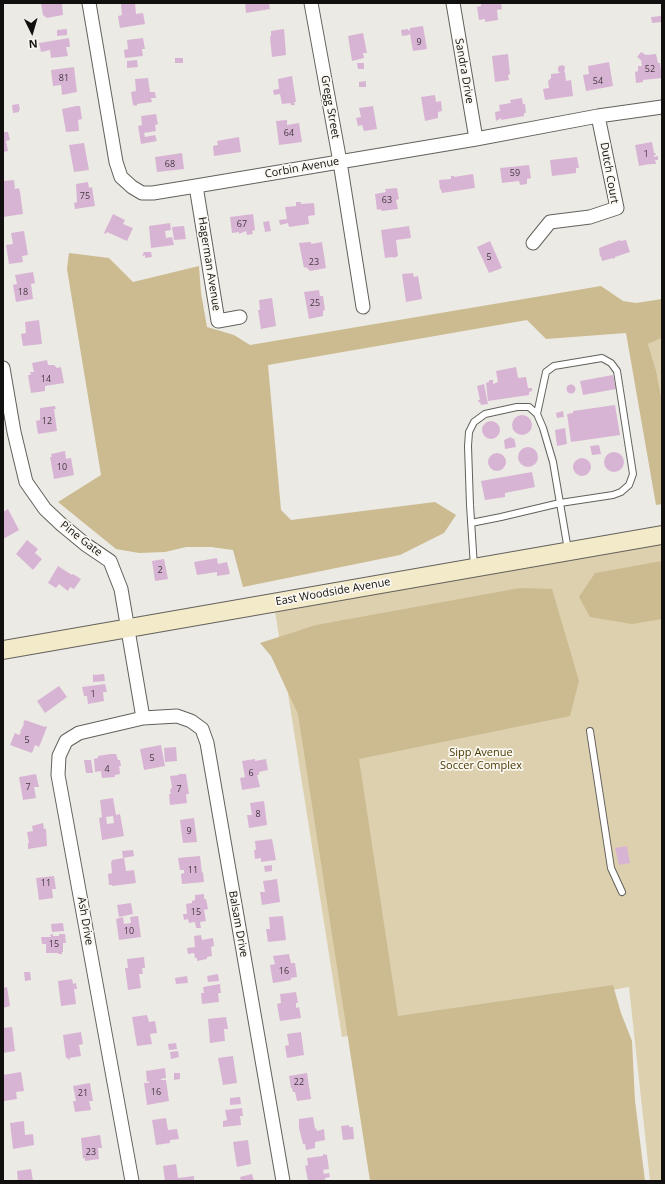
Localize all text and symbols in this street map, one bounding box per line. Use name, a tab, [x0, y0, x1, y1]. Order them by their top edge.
north arrow	[12, 12, 52, 52]
text: N	[28, 37, 38, 52]
house number: 9	[416, 37, 422, 47]
street label: Sandra Drive	[452, 37, 476, 105]
house number: 52	[645, 64, 655, 74]
house number: 81	[59, 73, 69, 83]
street label: Gregg Street	[318, 74, 342, 140]
house number: 54	[593, 76, 603, 86]
house number: 64	[284, 128, 294, 138]
street label: Dutch Court	[597, 141, 621, 205]
house number: 1	[643, 149, 649, 159]
street label: Corbin Avenue	[264, 155, 340, 181]
house number: 68	[165, 159, 175, 169]
house number: 59	[510, 168, 520, 178]
house number: 75	[80, 191, 90, 201]
house number: 63	[382, 195, 392, 205]
street label: Hagerman Avenue	[195, 216, 223, 312]
house number: 67	[237, 219, 247, 229]
house number: 5	[486, 252, 492, 262]
house number: 23	[309, 257, 319, 267]
house number: 18	[18, 287, 28, 297]
house number: 25	[310, 298, 320, 308]
house number: 14	[41, 374, 51, 384]
house number: 12	[42, 416, 52, 426]
house number: 10	[57, 462, 67, 472]
street label: Pine Gate	[57, 519, 105, 559]
house number: 2	[157, 565, 163, 575]
street label: East Woodside Avenue	[275, 575, 391, 609]
house number: 1	[90, 689, 96, 699]
house number: 5	[24, 735, 30, 745]
park label: Sipp Avenue Soccer Complex	[440, 746, 522, 772]
house number: 5	[149, 753, 155, 763]
house number: 4	[104, 764, 110, 774]
house number: 6	[248, 768, 254, 778]
house number: 7	[25, 782, 31, 792]
house number: 7	[176, 784, 182, 794]
house number: 8	[255, 809, 261, 819]
house number: 9	[186, 826, 192, 836]
house number: 11	[188, 865, 198, 875]
house number: 11	[41, 878, 51, 888]
street label: Balsam Drive	[226, 890, 250, 958]
street label: Ash Drive	[74, 896, 96, 946]
house number: 15	[191, 907, 201, 917]
house number: 10	[124, 926, 134, 936]
house number: 15	[49, 939, 59, 949]
house number: 16	[279, 966, 289, 976]
house number: 22	[294, 1077, 304, 1087]
house number: 16	[151, 1087, 161, 1097]
house number: 21	[78, 1088, 88, 1098]
house number: 23	[86, 1147, 96, 1157]

